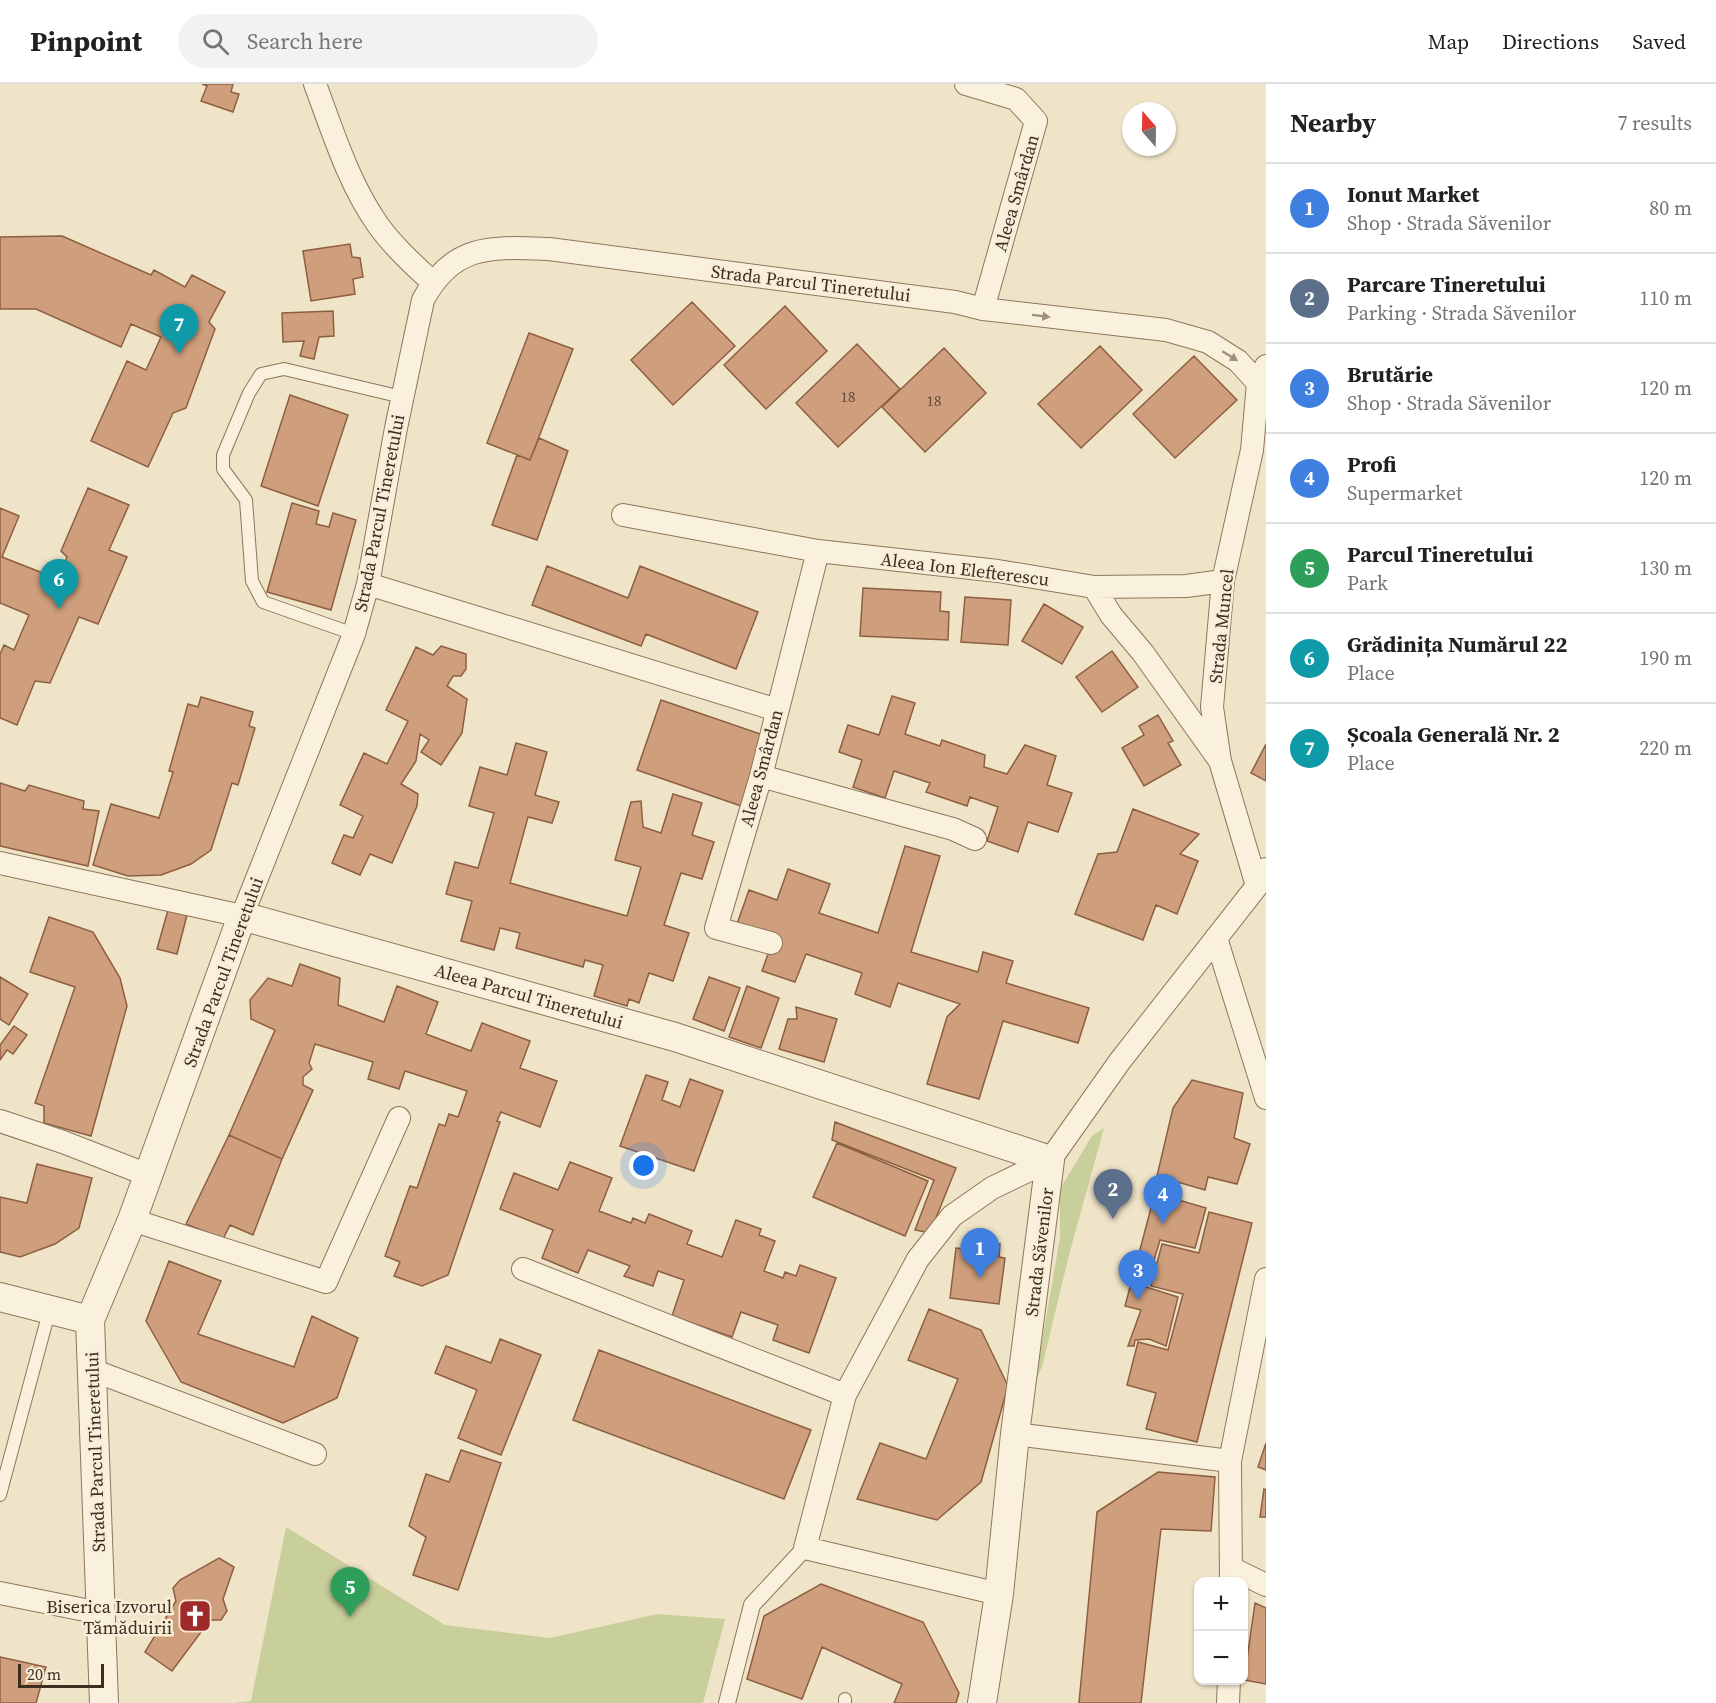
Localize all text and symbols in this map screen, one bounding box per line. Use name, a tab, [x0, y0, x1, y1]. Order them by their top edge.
search box	[178, 14, 598, 68]
text: Pinpoint	[30, 22, 142, 60]
icon: search	[199, 25, 232, 58]
text: Search here	[247, 26, 363, 56]
text: Map	[1428, 27, 1469, 56]
text: Directions	[1502, 27, 1599, 56]
text: Saved	[1632, 27, 1686, 56]
north arrow	[1122, 102, 1176, 156]
text: Nearby	[1290, 105, 1376, 141]
text: 7 results	[1617, 109, 1692, 137]
street label: Aleea Smârdan	[987, 131, 1045, 255]
text: Ionut Market	[1347, 179, 1479, 209]
text: 1	[1304, 194, 1315, 222]
text: 80 m	[1649, 194, 1692, 222]
text: Shop · Strada Săvenilor	[1347, 209, 1551, 237]
street label: Strada Parcul Tineretului	[710, 258, 912, 308]
text: Parcare Tineretului	[1347, 269, 1546, 299]
text: 2	[1304, 284, 1315, 312]
text: 110 m	[1639, 284, 1692, 312]
text: Parking · Strada Săvenilor	[1347, 299, 1576, 327]
pin: 7	[160, 304, 198, 354]
one-way arrow	[1032, 311, 1051, 321]
one-way arrow	[1222, 350, 1238, 361]
text: Brutărie	[1347, 359, 1433, 389]
text: 3	[1304, 374, 1315, 402]
text: 120 m	[1639, 374, 1692, 402]
house number: 18	[840, 386, 856, 407]
text: Shop · Strada Săvenilor	[1347, 389, 1551, 417]
house number: 18	[926, 390, 942, 411]
street label: Strada Parcul Tineretului	[348, 412, 410, 614]
text: Profi	[1347, 449, 1396, 479]
text: 4	[1304, 464, 1315, 492]
text: 120 m	[1639, 464, 1692, 492]
text: Supermarket	[1347, 479, 1462, 507]
text: Parcul Tineretului	[1347, 539, 1533, 569]
street label: Aleea Ion Elefterescu	[879, 546, 1051, 592]
text: 5	[1304, 554, 1315, 582]
text: 130 m	[1639, 554, 1692, 582]
pin: 6	[40, 560, 78, 609]
street label: Strada Muncel	[1203, 567, 1239, 685]
text: Park	[1347, 569, 1388, 597]
text: Grădinița Numărul 22	[1347, 629, 1567, 659]
text: 6	[1304, 644, 1315, 672]
text: 190 m	[1639, 644, 1692, 672]
text: Place	[1347, 659, 1395, 687]
street label: Aleea Smârdan	[733, 706, 789, 830]
text: Școala Generală Nr. 2	[1347, 719, 1560, 749]
text: 7	[1304, 734, 1315, 762]
text: 220 m	[1639, 734, 1692, 762]
text: Place	[1347, 749, 1395, 777]
street label: Strada Parcul Tineretului	[177, 873, 269, 1071]
street label: Aleea Parcul Tineretului	[432, 957, 626, 1035]
your location	[629, 1151, 658, 1180]
pin: 2	[1094, 1170, 1132, 1219]
pin: 4	[1144, 1174, 1182, 1224]
street label: Strada Săvenilor	[1019, 1186, 1059, 1318]
pin: 1	[960, 1228, 1000, 1278]
pin: 3	[1118, 1250, 1158, 1300]
street label: Strada Parcul Tineretului	[79, 1351, 111, 1553]
pin: 5	[330, 1568, 370, 1617]
map controls	[1194, 1577, 1248, 1685]
button: +	[1194, 1577, 1248, 1631]
place label: Biserica Izvorul Tămăduirii	[46, 1594, 172, 1640]
church icon: Biserica Izvorul Tămăduirii	[177, 1598, 213, 1634]
button: −	[1194, 1631, 1248, 1685]
scale bar	[18, 1661, 104, 1688]
text: 20 m	[27, 1663, 61, 1685]

